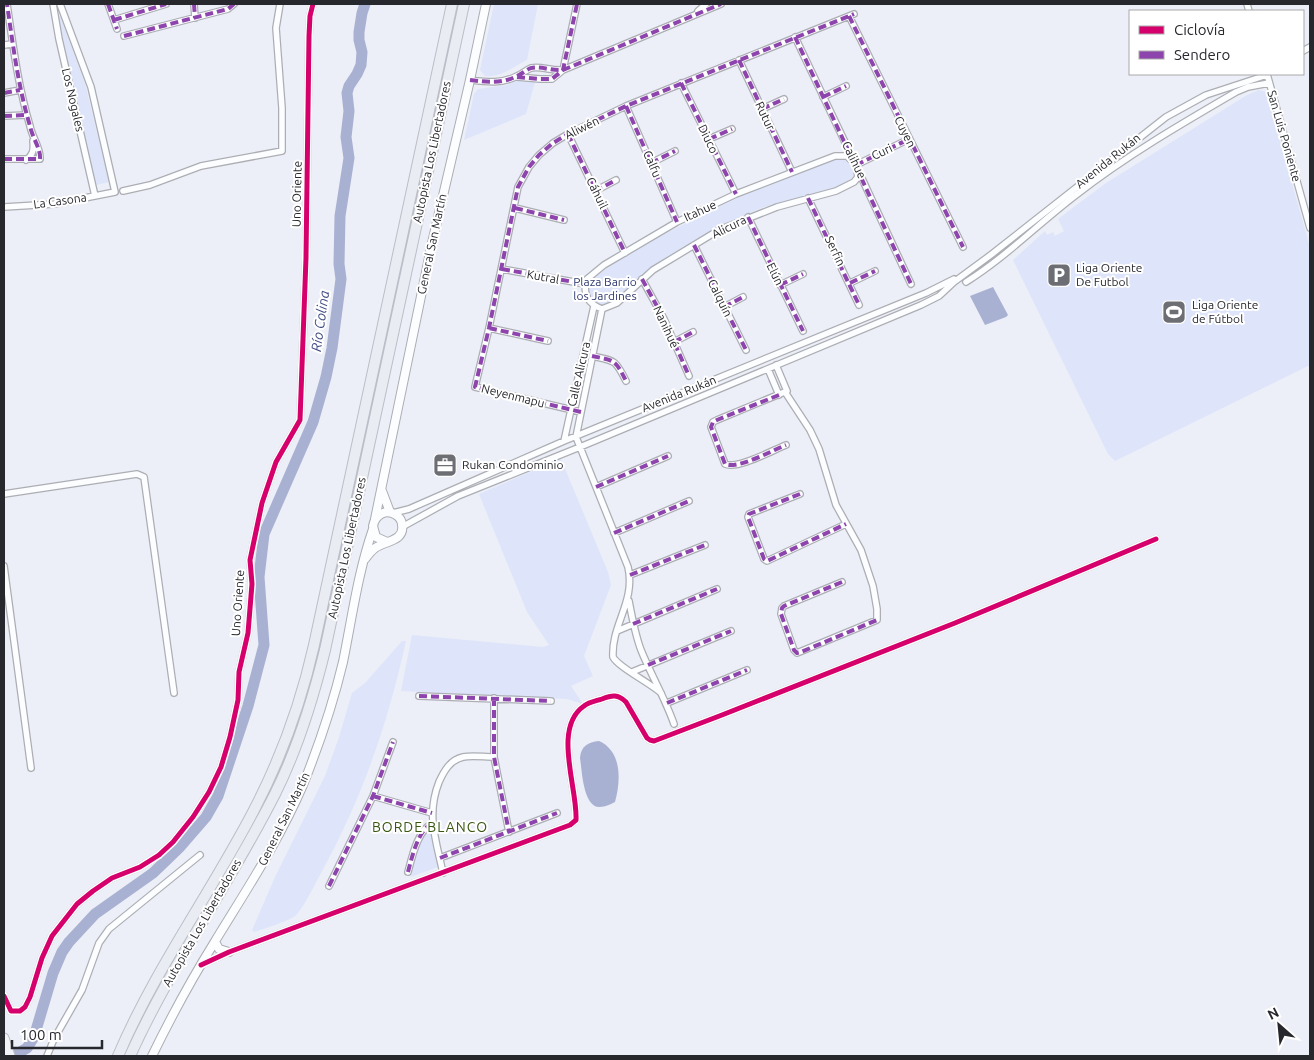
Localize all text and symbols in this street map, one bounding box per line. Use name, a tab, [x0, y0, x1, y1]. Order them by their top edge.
legend	[1129, 10, 1304, 75]
text: Ciclovía	[1174, 21, 1225, 38]
text: Sendero	[1174, 46, 1230, 63]
street label: Los Nogales	[60, 67, 87, 133]
street label: Autopista Los Libertadores	[410, 80, 453, 224]
street label: San Luis Poniente	[1265, 89, 1304, 183]
street label: Rutur	[753, 99, 778, 133]
street label: Aliwén	[562, 114, 601, 141]
street label: Cuyen	[892, 114, 919, 150]
street label: Diuco	[696, 122, 721, 155]
street label: Avenida Rukán	[1073, 131, 1143, 191]
street label: Calihue	[840, 139, 869, 181]
street label: Curi	[869, 141, 894, 162]
street label: Calfu	[641, 148, 664, 179]
street label: Uno Oriente	[289, 161, 304, 227]
street label: Cáhuil	[584, 175, 611, 211]
street label: La Casona	[32, 190, 87, 211]
street label: General San Martín	[415, 192, 449, 295]
street label: Itahue	[682, 197, 718, 224]
street label: Alicura	[709, 213, 748, 241]
street label: Serfin	[823, 234, 848, 268]
street label: Elún	[764, 260, 786, 287]
place label: Liga Oriente De Futbol	[1076, 261, 1142, 288]
parking icon: Liga Oriente De Futbol	[1046, 262, 1072, 288]
street label: Kutral	[526, 267, 560, 286]
park label: Plaza Barrio los Jardines	[573, 275, 637, 302]
street label: Calquín	[706, 277, 735, 319]
water label: Río Colina	[308, 289, 332, 353]
place label: Liga Oriente de Fútbol	[1192, 298, 1258, 325]
sports icon: Liga Oriente de Fútbol	[1161, 299, 1187, 325]
street label: Nanihué	[651, 304, 682, 350]
street label: Calle Alicura	[565, 340, 592, 408]
street label: Avenida Rukán	[640, 373, 718, 414]
street label: Neyenmapu	[480, 381, 546, 410]
office icon: Rukan Condominio	[432, 452, 458, 478]
place label: Rukan Condominio	[462, 458, 563, 471]
street label: Autopista Los Libertadores	[325, 476, 368, 620]
street label: Uno Oriente	[229, 569, 246, 637]
street label: General San Martín	[255, 770, 312, 868]
district label: BORDE BLANCO	[372, 819, 488, 835]
street label: Autopista Los Libertadores	[160, 857, 243, 989]
north arrow	[1254, 1000, 1304, 1050]
text: N	[1265, 1004, 1281, 1023]
scale bar	[12, 1018, 102, 1050]
text: 100 m	[20, 1026, 62, 1043]

